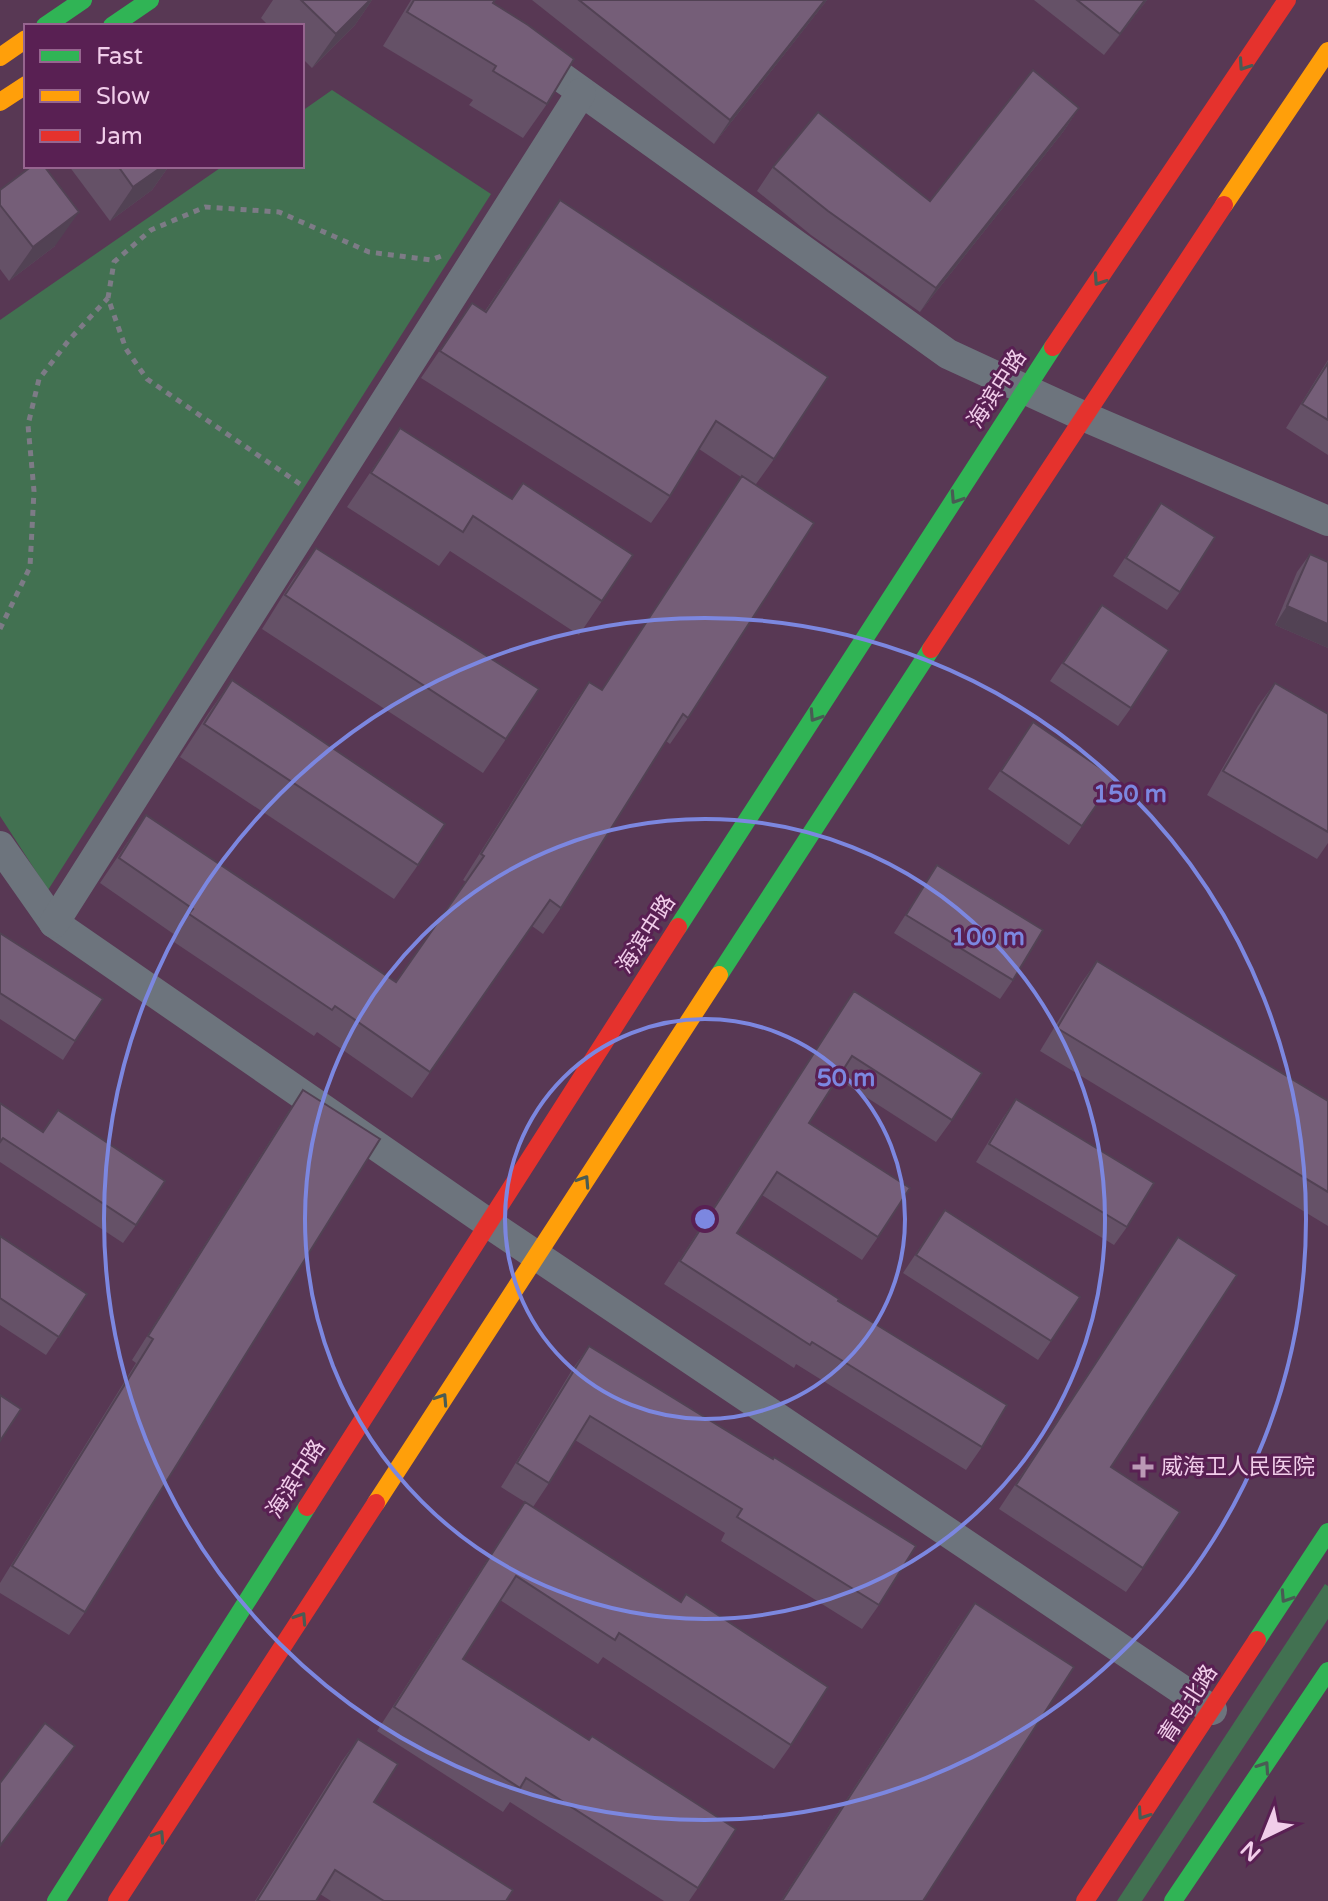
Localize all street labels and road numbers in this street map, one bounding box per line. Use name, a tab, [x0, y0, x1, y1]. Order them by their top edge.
street label: 海滨中路	[962, 345, 1032, 433]
street label: 海滨中路	[611, 890, 681, 978]
street label: 海滨中路	[261, 1435, 331, 1523]
street label: 青岛北路	[1153, 1660, 1223, 1748]

